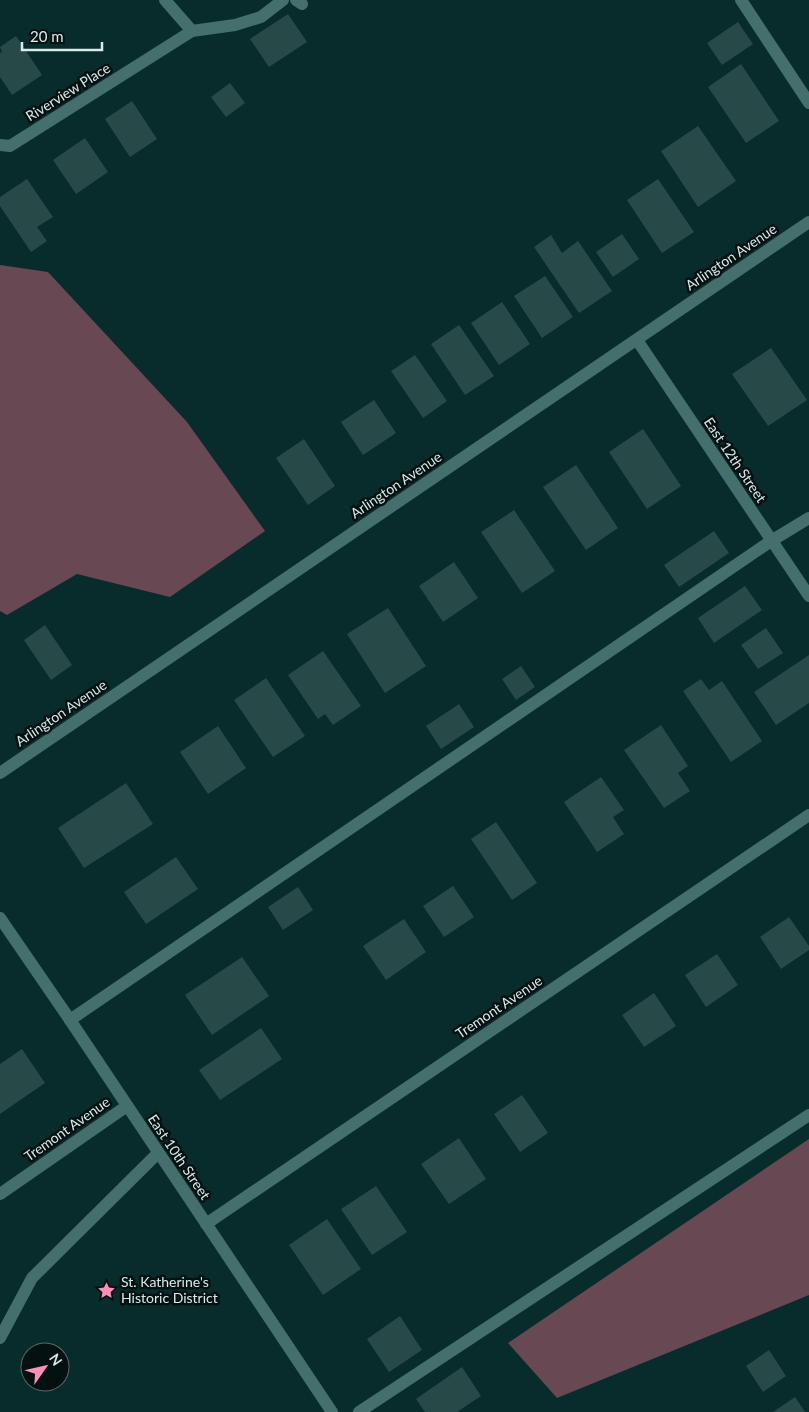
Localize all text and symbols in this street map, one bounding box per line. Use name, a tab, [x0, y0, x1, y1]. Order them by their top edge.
scale bar	[22, 20, 102, 52]
text: 20 m	[30, 27, 64, 45]
street label: Riverview Place	[22, 59, 113, 124]
street label: Arlington Avenue	[682, 220, 780, 293]
street label: East 12th Street	[701, 414, 770, 506]
street label: Arlington Avenue	[347, 448, 445, 521]
street label: Arlington Avenue	[12, 676, 110, 749]
street label: Tremont Avenue	[452, 971, 545, 1042]
street label: Tremont Avenue	[21, 1093, 113, 1164]
street label: East 10th Street	[145, 1111, 214, 1203]
place label: St. Katherine's Historic District	[121, 1273, 218, 1306]
place icon: St. Katherine's Historic District	[97, 1280, 117, 1300]
north arrow	[20, 1342, 70, 1392]
text: N	[46, 1350, 66, 1369]

